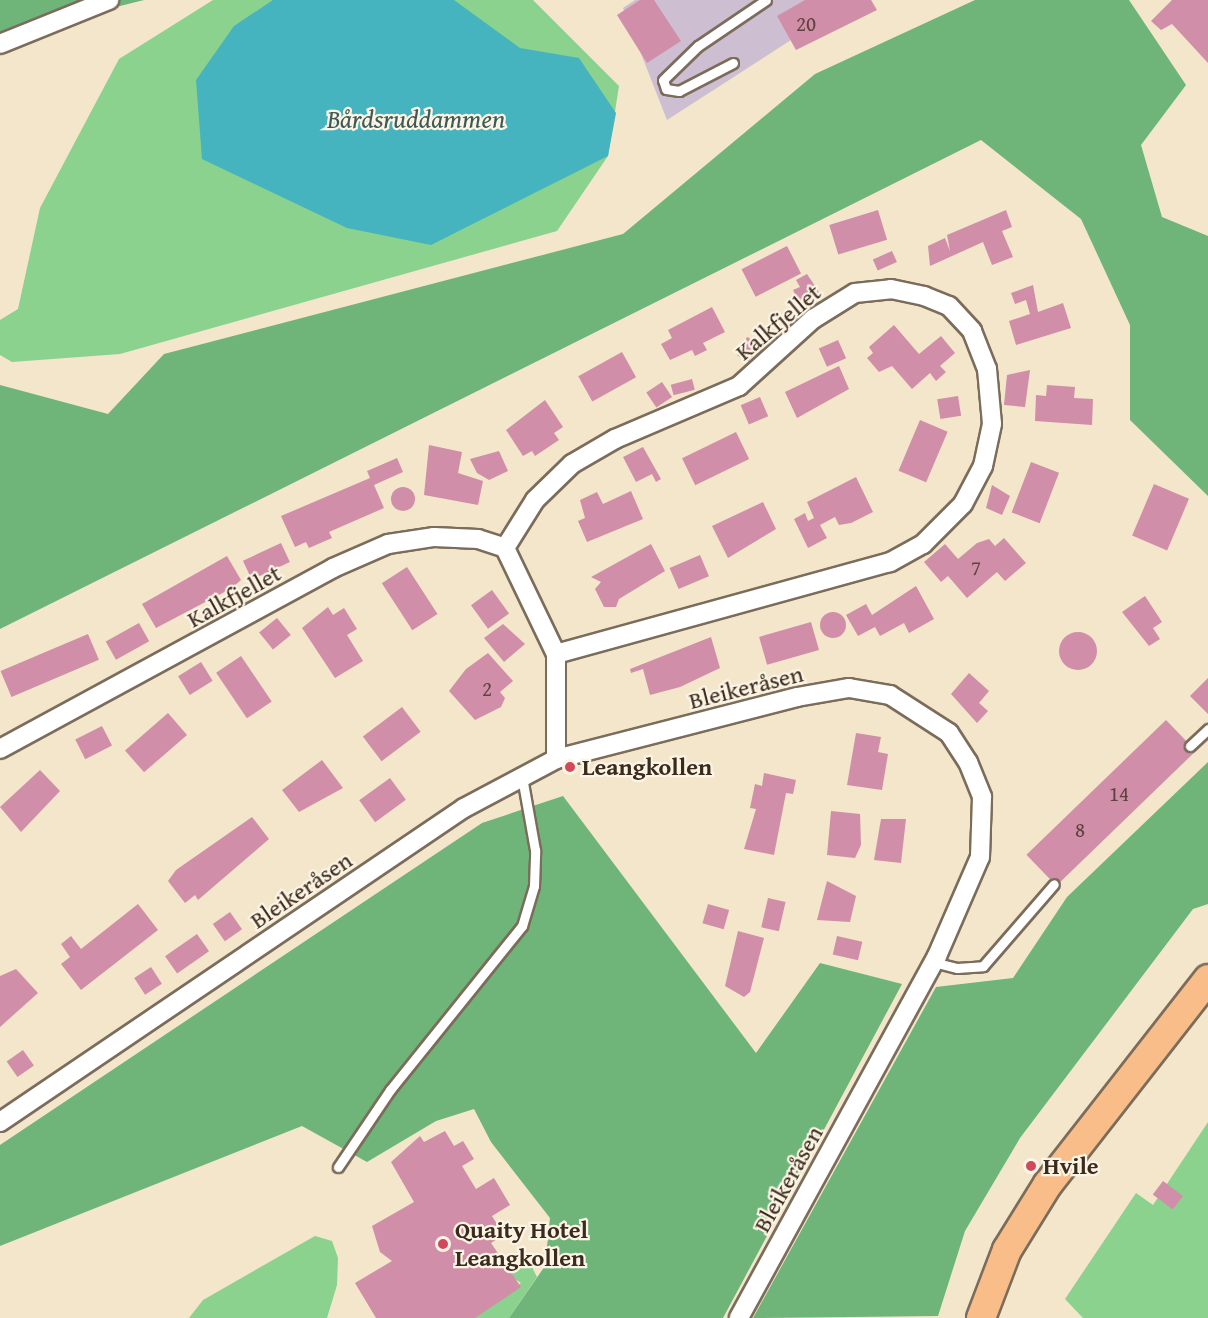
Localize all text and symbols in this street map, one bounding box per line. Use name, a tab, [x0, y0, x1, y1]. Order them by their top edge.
house number: 20	[796, 11, 816, 37]
water label: Bårdsruddammen	[327, 103, 505, 135]
street label: Kalkfjellet	[729, 278, 827, 366]
house number: 7	[971, 555, 981, 581]
street label: Kalkfjellet	[182, 558, 286, 634]
street label: Bleikeråsen	[686, 659, 806, 715]
house number: 2	[482, 676, 492, 702]
place label: Leangkollen	[582, 753, 712, 781]
marker: Leangkollen	[563, 760, 577, 774]
house number: 14	[1109, 781, 1129, 807]
house number: 8	[1075, 817, 1085, 843]
street label: Bleikeråsen	[245, 845, 357, 935]
street label: Bleikeråsen	[747, 1121, 829, 1237]
place label: Hvile	[1043, 1152, 1099, 1180]
marker: Hvile	[1024, 1159, 1038, 1173]
place label: Quaity Hotel Leangkollen	[455, 1216, 588, 1272]
marker: Quaity Hotel Leangkollen	[436, 1237, 450, 1251]

